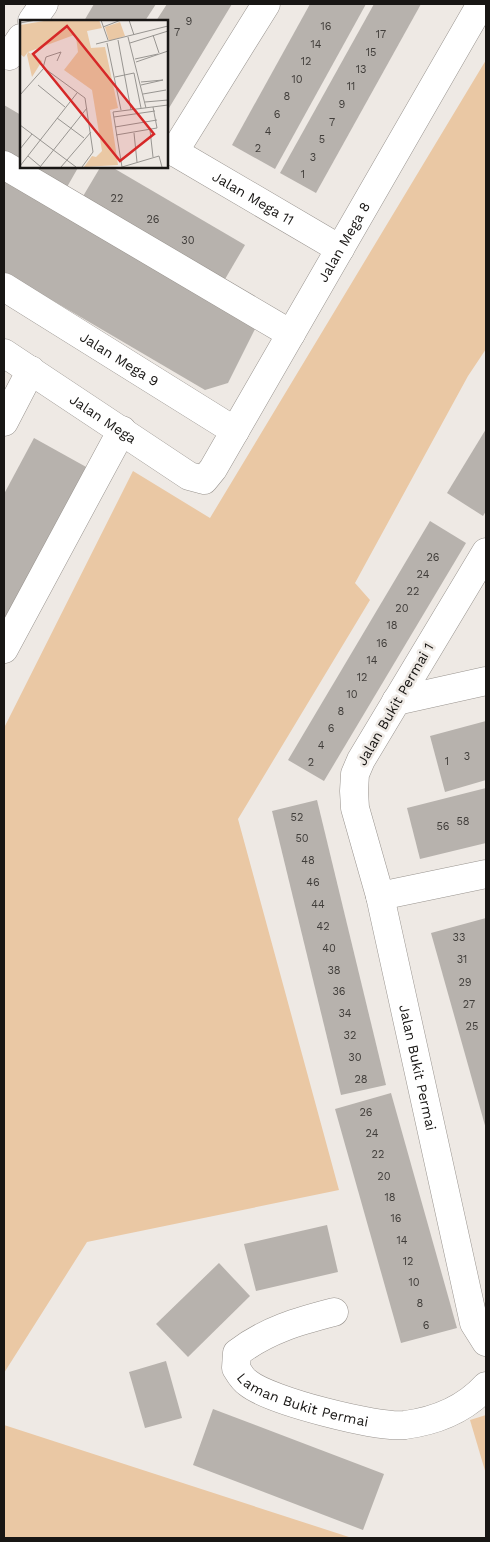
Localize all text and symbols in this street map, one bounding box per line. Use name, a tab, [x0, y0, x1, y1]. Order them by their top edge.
house number: 9	[186, 15, 193, 28]
inset map	[20, 20, 168, 168]
house number: 16	[321, 20, 332, 33]
house number: 7	[174, 26, 180, 39]
house number: 17	[376, 28, 386, 41]
house number: 14	[310, 38, 322, 51]
house number: 15	[366, 46, 376, 59]
house number: 12	[301, 55, 311, 68]
house number: 13	[356, 63, 366, 76]
house number: 10	[291, 73, 303, 86]
house number: 11	[347, 80, 355, 93]
house number: 8	[284, 90, 291, 103]
house number: 9	[339, 98, 346, 111]
house number: 6	[274, 108, 281, 121]
house number: 7	[329, 116, 335, 129]
house number: 4	[265, 125, 272, 138]
house number: 5	[319, 133, 325, 146]
house number: 2	[255, 142, 261, 155]
house number: 3	[310, 151, 316, 164]
street label: Jalan Mega 11	[210, 168, 297, 228]
house number: 1	[301, 168, 305, 181]
house number: 22	[111, 192, 123, 205]
street label: Jalan Mega 8	[315, 199, 373, 285]
house number: 26	[146, 213, 160, 226]
house number: 30	[181, 234, 195, 247]
street label: Jalan Mega 9	[77, 328, 162, 389]
street label: Jalan Mega	[67, 391, 139, 447]
house number: 26	[426, 551, 440, 564]
house number: 24	[417, 568, 430, 581]
house number: 22	[407, 585, 419, 598]
house number: 20	[395, 602, 409, 615]
house number: 18	[386, 619, 398, 632]
house number: 16	[377, 637, 388, 650]
street label: Jalan Bukit Permai 1	[353, 640, 437, 768]
house number: 14	[366, 654, 378, 667]
house number: 12	[357, 671, 367, 684]
house number: 10	[346, 688, 358, 701]
house number: 8	[338, 705, 345, 718]
house number: 6	[328, 722, 335, 735]
house number: 4	[318, 739, 325, 752]
house number: 3	[464, 750, 470, 763]
house number: 1	[445, 755, 449, 768]
house number: 2	[308, 756, 314, 769]
house number: 52	[291, 811, 303, 824]
house number: 58	[456, 815, 470, 828]
house number: 56	[436, 820, 450, 833]
house number: 50	[295, 832, 309, 845]
house number: 48	[301, 854, 315, 867]
house number: 46	[306, 876, 320, 889]
house number: 44	[311, 898, 325, 911]
house number: 42	[316, 920, 330, 933]
house number: 33	[453, 931, 465, 944]
house number: 40	[322, 942, 336, 955]
house number: 31	[457, 953, 467, 966]
house number: 38	[327, 964, 341, 977]
house number: 29	[458, 976, 472, 989]
house number: 36	[332, 985, 346, 998]
house number: 27	[463, 998, 475, 1011]
street label: Jalan Bukit Permai	[396, 1003, 439, 1132]
house number: 34	[338, 1007, 352, 1020]
house number: 25	[466, 1020, 478, 1033]
house number: 32	[344, 1029, 356, 1042]
house number: 30	[348, 1051, 362, 1064]
house number: 28	[354, 1073, 368, 1086]
house number: 26	[359, 1106, 373, 1119]
house number: 24	[366, 1127, 379, 1140]
house number: 22	[372, 1148, 384, 1161]
house number: 20	[377, 1170, 391, 1183]
house number: 18	[384, 1191, 396, 1204]
house number: 16	[391, 1212, 402, 1225]
house number: 14	[396, 1234, 408, 1247]
house number: 12	[403, 1255, 413, 1268]
house number: 10	[408, 1276, 420, 1289]
house number: 8	[417, 1297, 424, 1310]
house number: 6	[423, 1319, 430, 1332]
street label: Laman Bukit Permai	[234, 1370, 370, 1430]

